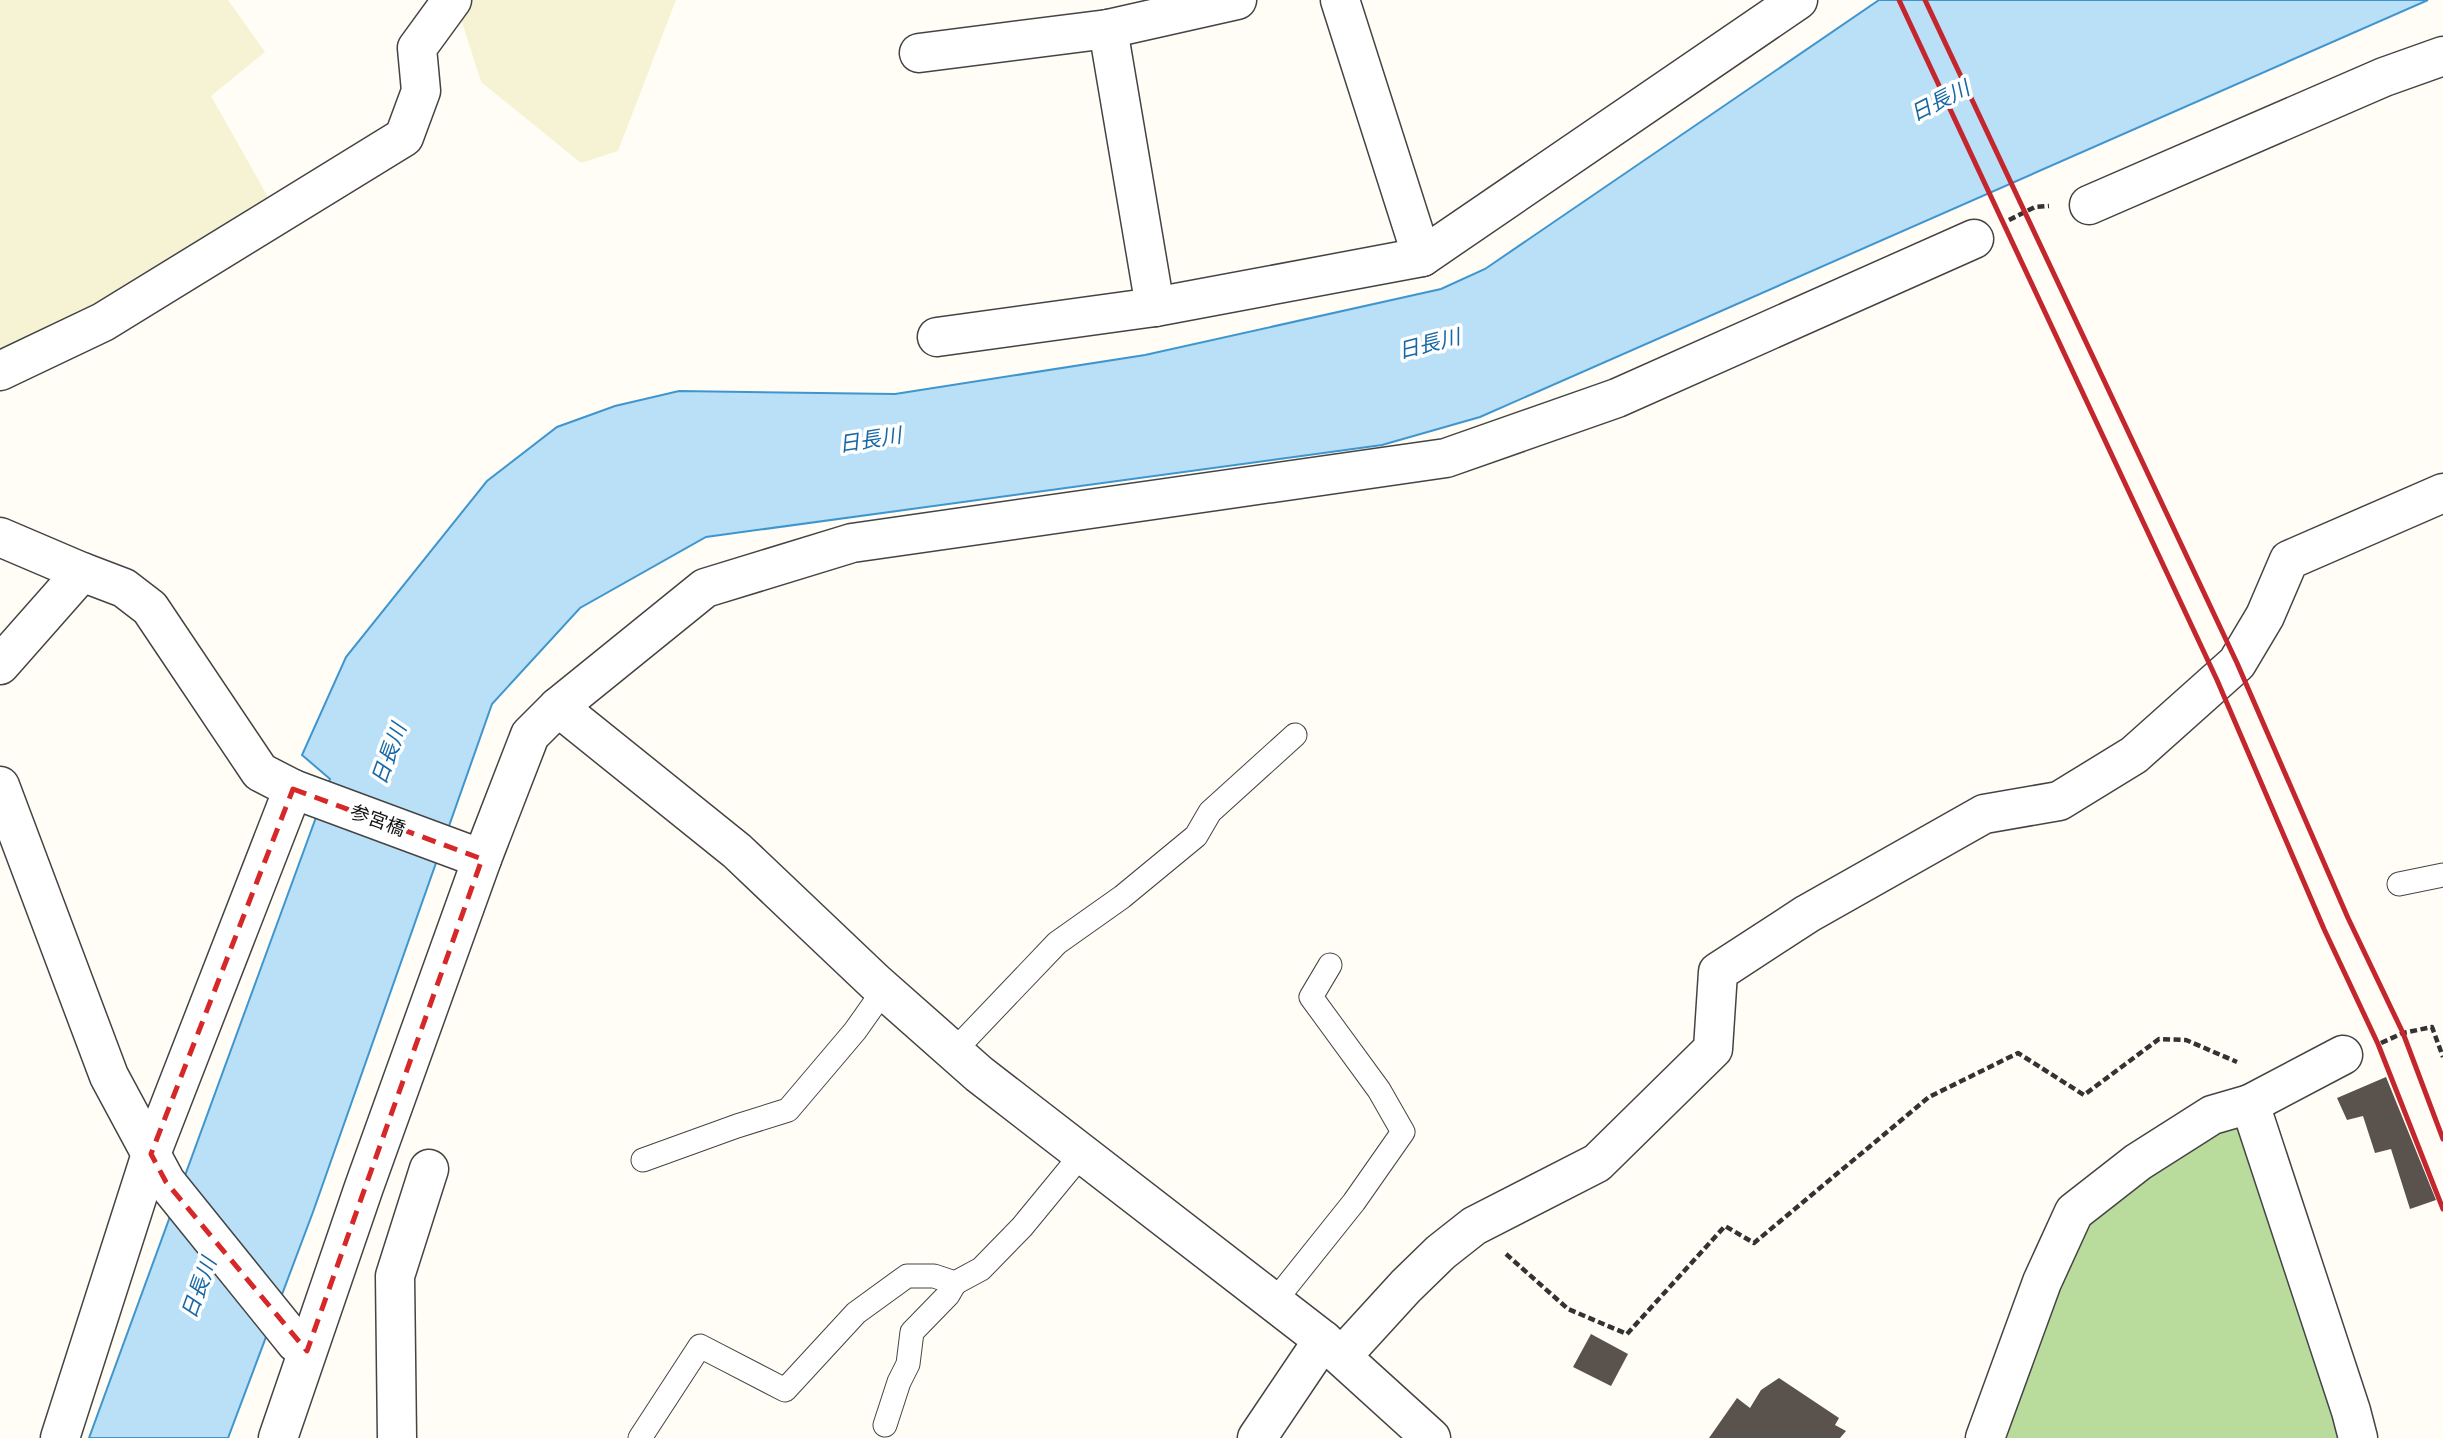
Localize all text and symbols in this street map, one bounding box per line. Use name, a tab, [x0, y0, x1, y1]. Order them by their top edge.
water label: 日長川	[1904, 71, 1976, 127]
water label: 日長川	[1394, 319, 1465, 364]
water label: 日長川	[836, 418, 905, 458]
water label: 日長川	[362, 717, 413, 788]
street label: 参宮橋	[347, 796, 410, 841]
water label: 日長川	[172, 1251, 223, 1322]

